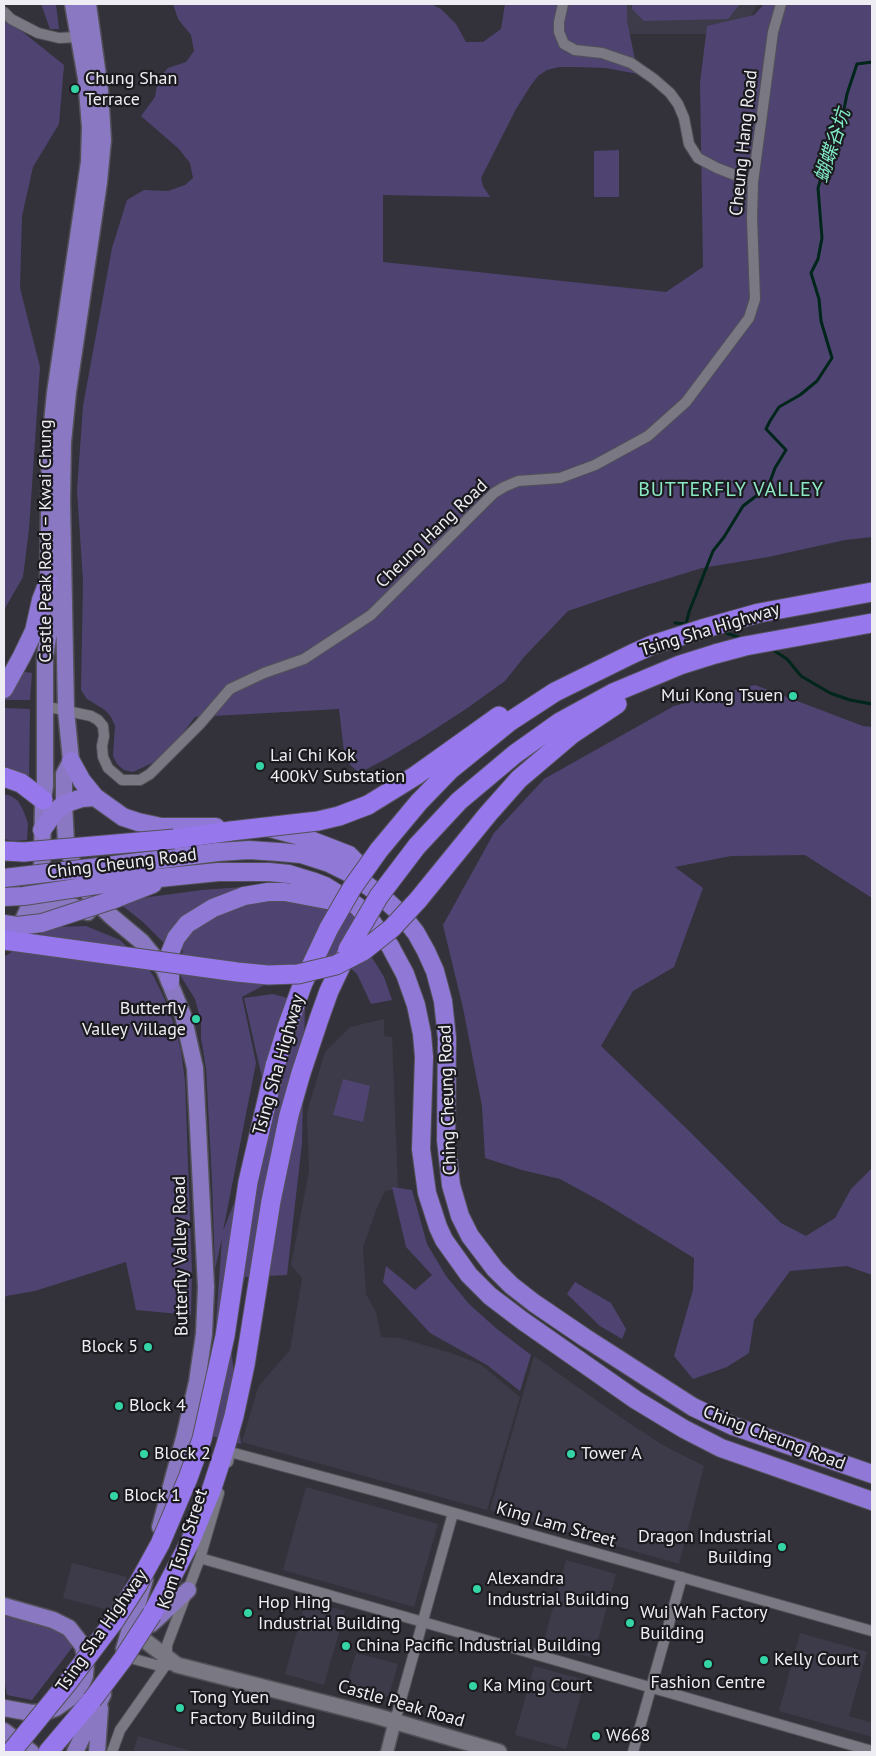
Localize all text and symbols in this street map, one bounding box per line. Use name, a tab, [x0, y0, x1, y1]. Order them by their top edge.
place label: Chung Shan Terrace	[85, 68, 177, 110]
street label: Cheung Hang Road	[726, 69, 762, 217]
marker: Chung Shan Terrace	[69, 83, 81, 95]
water label: 蝴蝶谷坑	[810, 106, 856, 186]
street label: Castle Peak Road – Kwai Chung	[35, 419, 57, 663]
street label: Cheung Hang Road	[372, 475, 492, 593]
district label: BUTTERFLY VALLEY	[636, 478, 826, 502]
street label: Tsing Sha Highway	[638, 598, 782, 662]
place label: Mui Kong Tsuen	[661, 685, 783, 707]
marker: Mui Kong Tsuen	[787, 690, 799, 702]
place label: Lai Chi Kok 400kV Substation	[270, 745, 405, 788]
marker: Lai Chi Kok 400kV Substation	[254, 760, 266, 772]
street label: Ching Cheung Road	[46, 844, 198, 884]
street label: Tsing Sha Highway	[249, 992, 309, 1138]
place label: Butterfly Valley Village	[82, 998, 186, 1040]
marker: Butterfly Valley Village	[190, 1013, 202, 1025]
street label: Ching Cheung Road	[435, 1024, 461, 1176]
street label: Butterfly Valley Road	[169, 1176, 193, 1336]
place label: Block 5	[81, 1336, 138, 1358]
marker: Block 5	[142, 1341, 154, 1353]
place label: Block 4	[129, 1395, 186, 1417]
marker: Block 4	[113, 1400, 125, 1412]
street label: Ching Cheung Road	[700, 1401, 848, 1475]
place label: Block 2	[154, 1443, 211, 1465]
place label: Tower A	[581, 1443, 642, 1465]
marker: Block 2	[138, 1448, 150, 1460]
marker: Tower A	[565, 1448, 577, 1460]
place label: Block 1	[124, 1485, 181, 1507]
street label: Kom Tsun Street	[153, 1486, 213, 1612]
marker: Block 1	[108, 1490, 120, 1502]
street label: King Lam Street	[494, 1498, 618, 1552]
place label: Dragon Industrial Building	[638, 1526, 772, 1568]
marker: Dragon Industrial Building	[776, 1541, 788, 1553]
street label: Tsing Sha Highway	[52, 1565, 152, 1697]
place label: Alexandra Industrial Building	[487, 1568, 629, 1610]
marker: Alexandra Industrial Building	[471, 1583, 483, 1595]
place label: Hop Hing Industrial Building	[258, 1592, 400, 1635]
place label: Wui Wah Factory Building	[640, 1602, 768, 1645]
marker: Hop Hing Industrial Building	[242, 1607, 254, 1619]
marker: Wui Wah Factory Building	[624, 1617, 636, 1629]
place label: China Pacific Industrial Building	[356, 1635, 601, 1657]
marker: China Pacific Industrial Building	[340, 1640, 352, 1652]
place label: Kelly Court	[774, 1649, 859, 1671]
marker: Kelly Court	[758, 1654, 770, 1666]
marker: Fashion Centre	[702, 1658, 714, 1670]
place label: Fashion Centre	[651, 1672, 765, 1694]
place label: Ka Ming Court	[483, 1675, 592, 1697]
street label: Castle Peak Road	[335, 1676, 467, 1732]
marker: Ka Ming Court	[467, 1680, 479, 1692]
place label: Tong Yuen Factory Building	[190, 1687, 316, 1730]
marker: Tong Yuen Factory Building	[174, 1702, 186, 1714]
place label: W668	[606, 1725, 650, 1747]
marker: W668	[590, 1730, 602, 1742]

